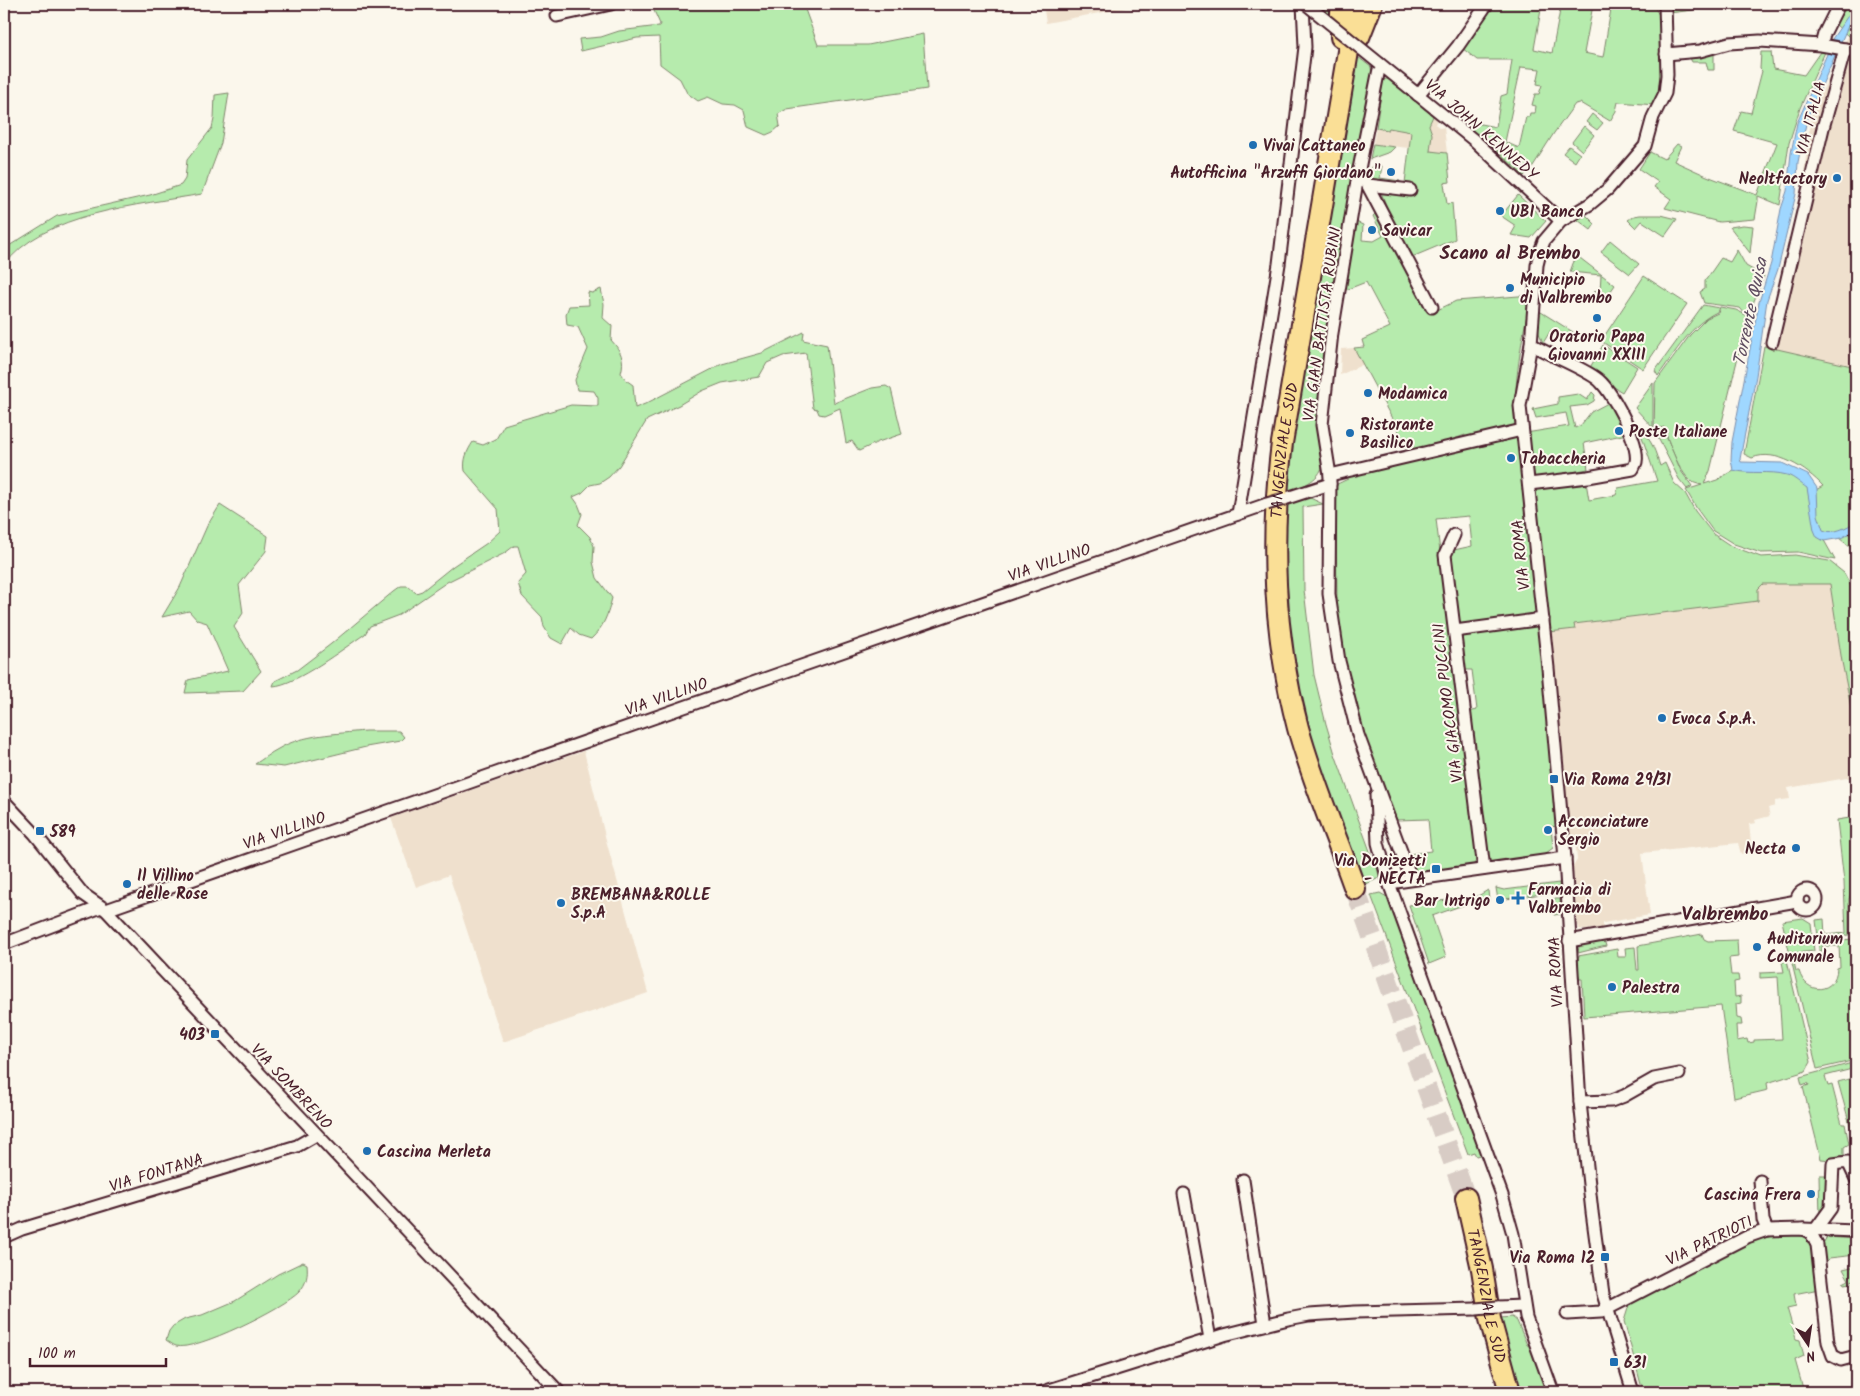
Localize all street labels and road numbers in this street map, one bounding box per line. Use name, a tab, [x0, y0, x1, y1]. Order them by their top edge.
street label: VIA JOHN KENNEDY	[1418, 73, 1544, 187]
street label: VIA ITALIA	[1790, 78, 1833, 158]
street label: VIA GIAN BATTISTA RUBINI	[1296, 225, 1349, 423]
street label: TANGENZIALE SUD	[1265, 381, 1306, 519]
street label: VIA ROMA	[1505, 518, 1538, 592]
street label: VIA VILLINO	[1005, 538, 1094, 589]
street label: VIA GIACOMO PUCCINI	[1426, 622, 1471, 784]
street label: VIA VILLINO	[622, 672, 711, 723]
street label: VIA VILLINO	[240, 806, 329, 857]
street label: VIA ROMA	[1542, 935, 1571, 1008]
street label: VIA SOMBRENO	[244, 1038, 338, 1136]
street label: VIA FONTANA	[106, 1147, 207, 1200]
street label: VIA PATRIOTI	[1662, 1209, 1758, 1273]
street label: TANGENZIALE SUD	[1459, 1226, 1512, 1366]

